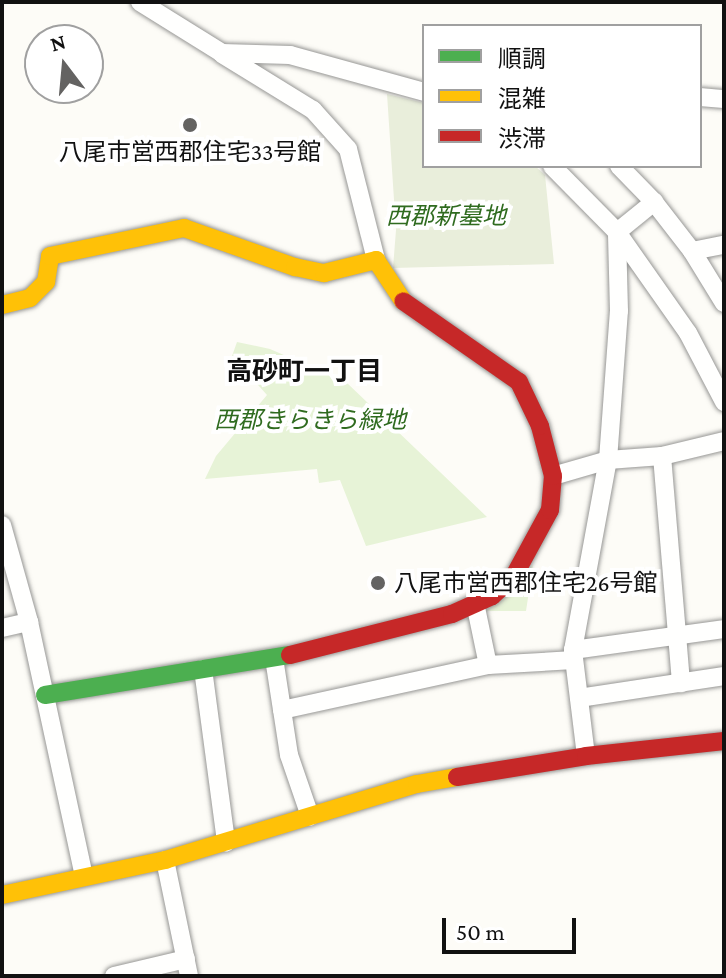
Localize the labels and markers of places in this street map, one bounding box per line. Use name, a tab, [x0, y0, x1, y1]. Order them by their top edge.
marker: 八尾市営西郡住宅33号館	[181, 116, 199, 134]
place label: 八尾市営西郡住宅33号館	[59, 138, 321, 166]
place label: 八尾市営西郡住宅26号館	[394, 569, 658, 597]
marker: 八尾市営西郡住宅26号館	[369, 574, 387, 592]

